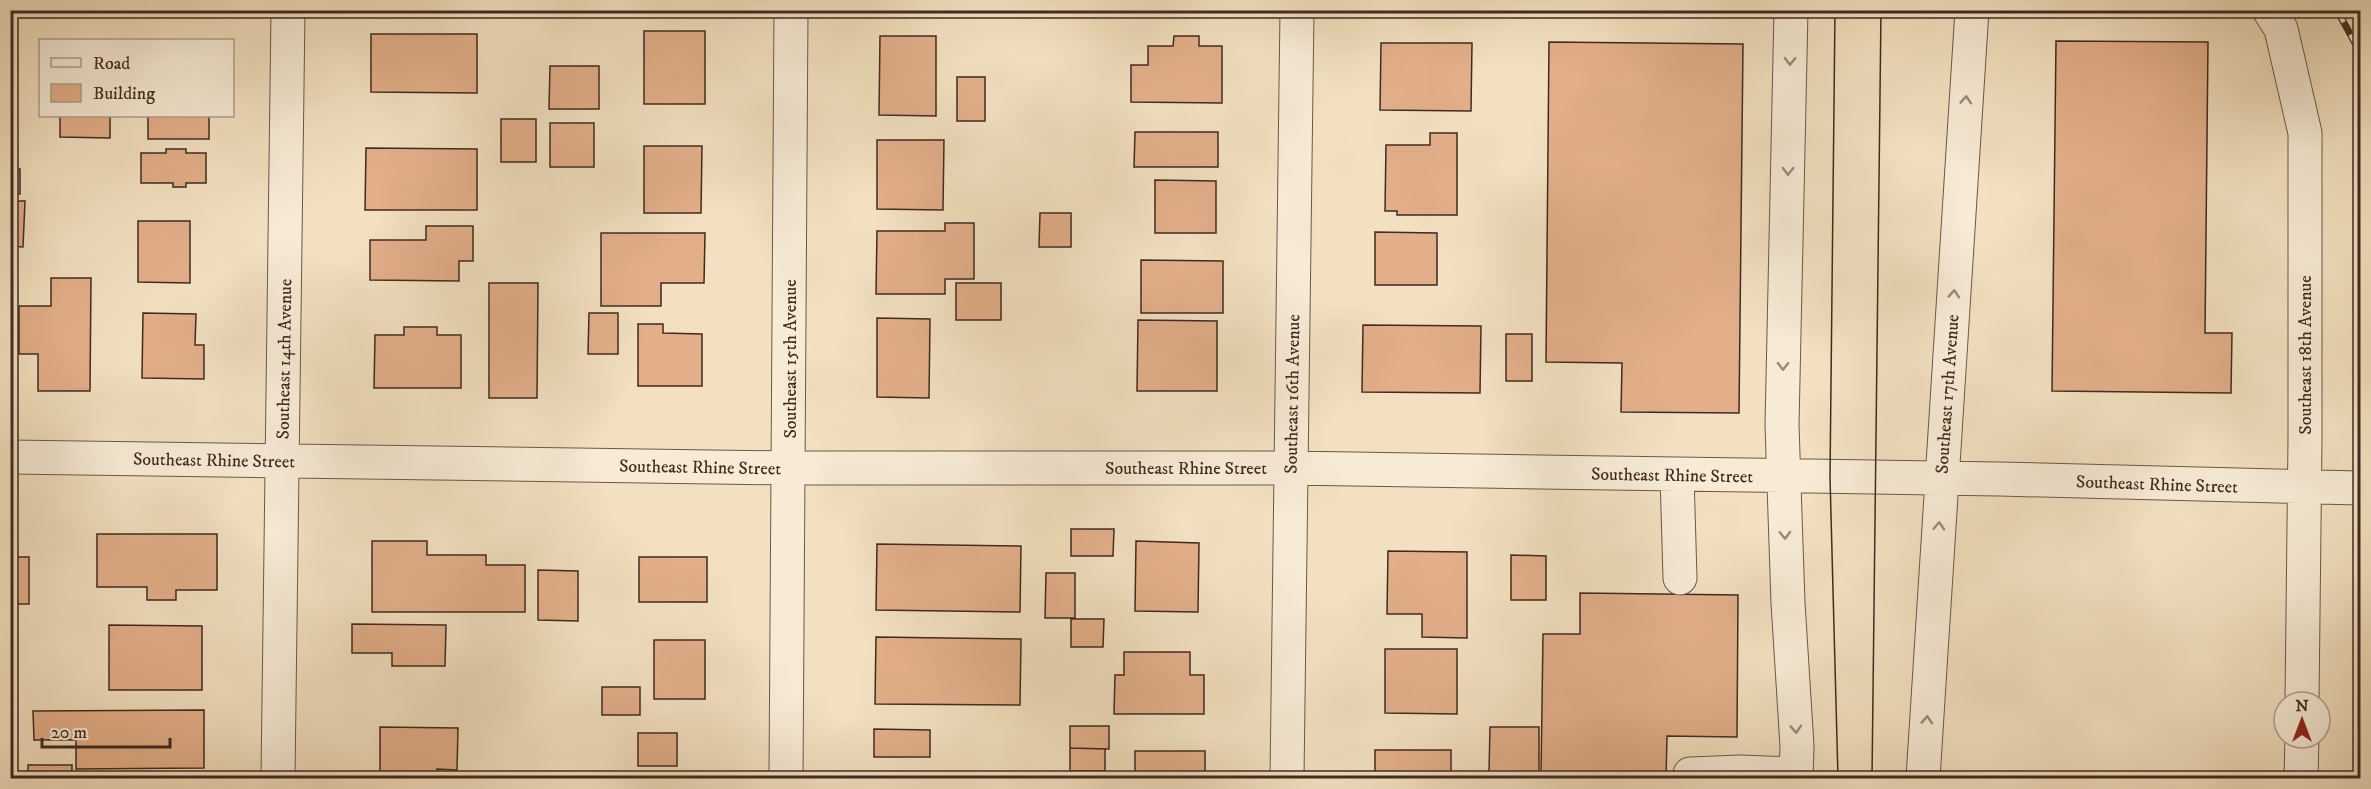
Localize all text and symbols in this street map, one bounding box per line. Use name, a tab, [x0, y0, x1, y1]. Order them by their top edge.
legend	[39, 39, 234, 117]
text: Road	[93, 53, 130, 75]
one-way arrow	[1784, 57, 1796, 66]
text: Building	[93, 83, 155, 105]
one-way arrow	[1960, 95, 1973, 104]
one-way arrow	[1781, 166, 1794, 175]
street label: Southeast 18th Avenue	[2295, 275, 2317, 435]
street label: Southeast 14th Avenue	[273, 278, 297, 440]
street label: Southeast 15th Avenue	[780, 279, 802, 439]
one-way arrow	[1947, 290, 1960, 299]
street label: Southeast 16th Avenue	[1281, 314, 1305, 474]
street label: Southeast 17th Avenue	[1931, 314, 1965, 475]
one-way arrow	[1777, 361, 1789, 370]
street label: Southeast Rhine Street	[133, 449, 295, 473]
street label: Southeast Rhine Street	[619, 456, 781, 480]
street label: Southeast Rhine Street	[1105, 458, 1267, 480]
street label: Southeast Rhine Street	[1591, 464, 1753, 488]
street label: Southeast Rhine Street	[2076, 471, 2239, 499]
one-way arrow	[1933, 521, 1946, 530]
one-way arrow	[1779, 530, 1792, 539]
north arrow	[2272, 690, 2332, 750]
text: N	[2295, 696, 2309, 716]
scale bar	[42, 711, 170, 749]
one-way arrow	[1920, 716, 1933, 725]
text: 20 m	[51, 722, 87, 744]
one-way arrow	[1789, 725, 1802, 734]

